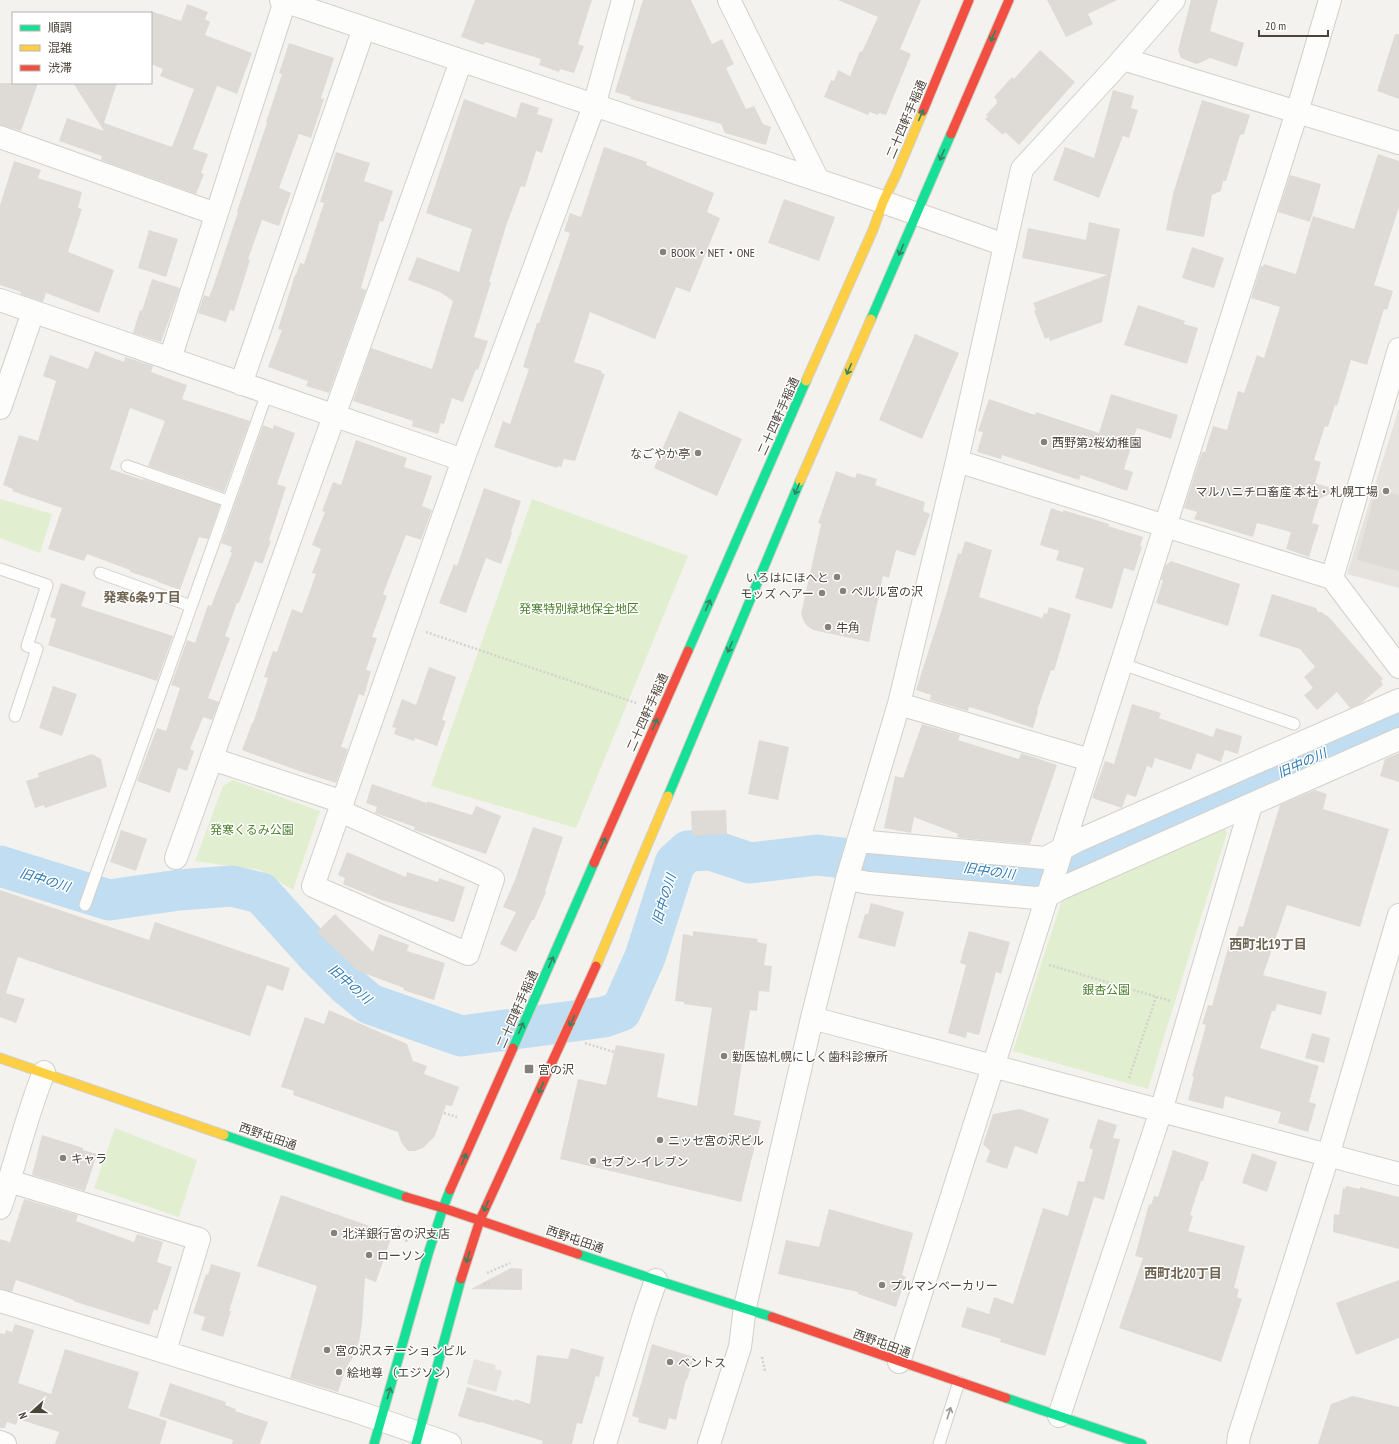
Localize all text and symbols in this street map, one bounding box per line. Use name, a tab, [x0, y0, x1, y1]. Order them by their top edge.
legend	[12, 12, 152, 84]
scale bar	[1259, 12, 1328, 38]
text: 20 m	[1265, 18, 1286, 33]
text: 順調	[48, 20, 72, 35]
one-way arrow	[989, 29, 997, 41]
text: 混雑	[48, 40, 72, 55]
text: 渋滞	[48, 60, 72, 75]
street label: 二十四軒手稲通	[883, 77, 929, 161]
one-way arrow	[918, 109, 925, 121]
one-way arrow	[938, 149, 945, 161]
one-way arrow	[897, 244, 904, 256]
place label: BOOK・NET・ONE	[671, 245, 755, 260]
marker: BOOK・NET・ONE	[658, 247, 668, 257]
one-way arrow	[845, 363, 852, 375]
street label: 二十四軒手稲通	[754, 375, 802, 457]
place label: 西野第2桜幼稚園	[1052, 435, 1141, 450]
marker: 西野第2桜幼稚園	[1039, 437, 1049, 447]
place label: なごやか亭	[630, 446, 690, 461]
marker: なごやか亭	[693, 448, 703, 458]
one-way arrow	[793, 482, 801, 494]
place label: マルハニチロ畜産 本社・札幌工場	[1195, 484, 1378, 499]
marker: マルハニチロ畜産 本社・札幌工場	[1381, 486, 1391, 496]
place label: いろはにほへと	[746, 570, 829, 585]
marker: いろはにほへと	[832, 572, 842, 582]
place label: ペルル宮の沢	[851, 584, 923, 599]
place label: モッズ ヘアー	[740, 586, 814, 601]
marker: ペルル宮の沢	[838, 586, 848, 596]
marker: モッズ ヘアー	[817, 588, 827, 598]
district label: 発寒6条9丁目	[103, 589, 181, 606]
one-way arrow	[704, 599, 712, 611]
park label: 発寒特別緑地保全地区	[519, 601, 639, 616]
place label: 牛角	[836, 620, 860, 635]
marker: 牛角	[823, 622, 833, 632]
one-way arrow	[726, 641, 734, 653]
street label: 二十四軒手稲通	[623, 671, 671, 753]
one-way arrow	[652, 718, 659, 730]
water label: 旧中の川	[1275, 744, 1331, 781]
park label: 発寒くるみ公園	[210, 822, 294, 837]
one-way arrow	[600, 837, 607, 849]
water label: 旧中の川	[962, 859, 1018, 883]
water label: 旧中の川	[18, 864, 74, 896]
water label: 旧中の川	[648, 870, 680, 926]
district label: 西町北19丁目	[1229, 936, 1307, 953]
one-way arrow	[547, 956, 555, 968]
water label: 旧中の川	[325, 961, 377, 1009]
street label: 二十四軒手稲通	[493, 968, 541, 1050]
park label: 銀杏公園	[1082, 982, 1130, 997]
one-way arrow	[568, 1014, 575, 1026]
one-way arrow	[518, 1023, 525, 1035]
place label: 勤医協札幌にしく歯科診療所	[732, 1049, 888, 1064]
marker: 勤医協札幌にしく歯科診療所	[719, 1051, 729, 1061]
place label: 宮の沢	[538, 1062, 574, 1077]
marker: 宮の沢	[523, 1063, 535, 1075]
one-way arrow	[537, 1081, 544, 1093]
street label: 西野屯田通	[237, 1119, 299, 1153]
place label: ニッセ宮の沢ビル	[668, 1133, 764, 1148]
marker: ニッセ宮の沢ビル	[655, 1135, 665, 1145]
place label: キャラ	[71, 1151, 107, 1166]
marker: キャラ	[58, 1153, 68, 1163]
one-way arrow	[460, 1153, 468, 1165]
place label: セブン-イレブン	[601, 1154, 689, 1169]
marker: セブン-イレブン	[588, 1156, 598, 1166]
one-way arrow	[482, 1199, 489, 1211]
street label: 西野屯田通	[544, 1222, 606, 1256]
place label: 北洋銀行宮の沢支店	[342, 1226, 450, 1241]
marker: 北洋銀行宮の沢支店	[329, 1228, 339, 1238]
place label: ローソン	[377, 1248, 425, 1263]
marker: ローソン	[364, 1250, 374, 1260]
one-way arrow	[463, 1251, 471, 1263]
district label: 西町北20丁目	[1144, 1265, 1222, 1282]
place label: プルマンベーカリー	[890, 1278, 998, 1293]
marker: プルマンベーカリー	[877, 1280, 887, 1290]
street label: 西野屯田通	[851, 1326, 913, 1360]
place label: 宮の沢ステーションビル	[335, 1343, 467, 1358]
marker: 宮の沢ステーションビル	[322, 1345, 332, 1355]
place label: ベントス	[678, 1355, 726, 1370]
marker: ベントス	[665, 1357, 675, 1367]
place label: 絵地尊 （エジソン）	[347, 1365, 458, 1380]
marker: 絵地尊 （エジソン）	[334, 1367, 344, 1377]
one-way arrow	[386, 1387, 393, 1400]
north arrow	[12, 1392, 52, 1432]
one-way arrow	[945, 1407, 953, 1419]
text: N	[15, 1410, 30, 1421]

